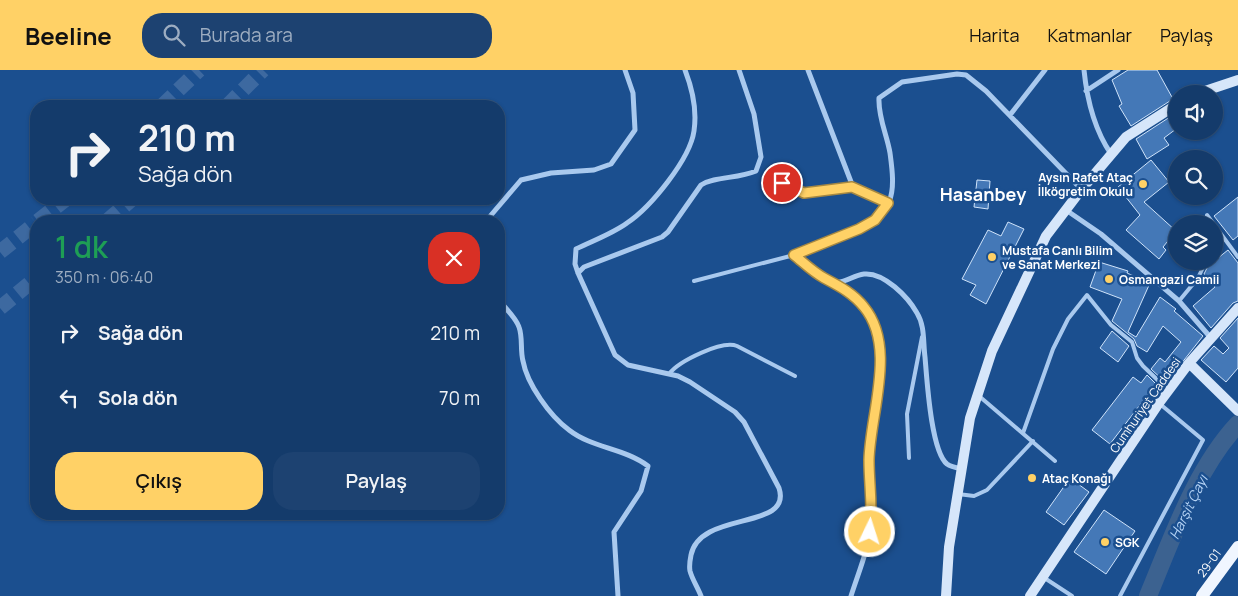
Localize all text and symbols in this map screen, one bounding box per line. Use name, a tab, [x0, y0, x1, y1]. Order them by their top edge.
search box	[142, 13, 492, 58]
text: Beeline	[25, 19, 112, 52]
icon: search	[160, 21, 188, 49]
text: Burada ara	[200, 22, 293, 48]
text: Harita	[969, 23, 1019, 47]
text: Katmanlar	[1047, 23, 1132, 47]
text: Paylaş	[1160, 23, 1213, 47]
map controls	[1168, 85, 1223, 270]
button: sound	[1168, 85, 1223, 140]
text: 210 m	[138, 114, 236, 162]
icon: right	[55, 120, 120, 185]
button: search	[1168, 150, 1223, 205]
text: Sağa dön	[138, 159, 233, 189]
pin	[761, 162, 803, 204]
icon: arrive	[768, 169, 796, 197]
place label: Aysın Rafet Ataç İlkögretim Okulu	[1038, 169, 1133, 200]
marker: Aysın Rafet Ataç İlkögretim Okulu	[1137, 178, 1149, 190]
district label: Hasanbey	[940, 182, 1026, 206]
button: layers	[1168, 215, 1223, 270]
text: 1 dk	[55, 226, 108, 267]
button: close	[428, 232, 480, 284]
place label: Mustafa Canlı Bilim ve Sanat Merkezi	[1002, 242, 1113, 273]
marker: Mustafa Canlı Bilim ve Sanat Merkezi	[986, 251, 998, 263]
text: 350 m · 06:40	[55, 266, 153, 288]
place label: Osmangazi Camii	[1119, 271, 1219, 288]
marker: Osmangazi Camii	[1103, 273, 1115, 285]
icon: right	[55, 319, 83, 347]
text: Sağa dön	[98, 320, 183, 346]
text: 210 m	[430, 320, 480, 346]
street label: Cumhuriyet Caddesi	[1106, 354, 1184, 456]
icon: left	[55, 384, 83, 412]
text: Sola dön	[98, 385, 178, 411]
text: 70 m	[439, 385, 480, 411]
button: Çıkış	[55, 452, 263, 510]
button: Paylaş	[273, 452, 480, 510]
place label: Ataç Konağı	[1042, 470, 1111, 487]
water label: Harşit Çayı	[1164, 470, 1212, 542]
marker: Ataç Konağı	[1026, 472, 1038, 484]
position arrow	[843, 505, 895, 557]
place label: SGK	[1115, 534, 1140, 551]
marker: SGK	[1099, 536, 1111, 548]
street label: 29-01	[1193, 545, 1225, 581]

